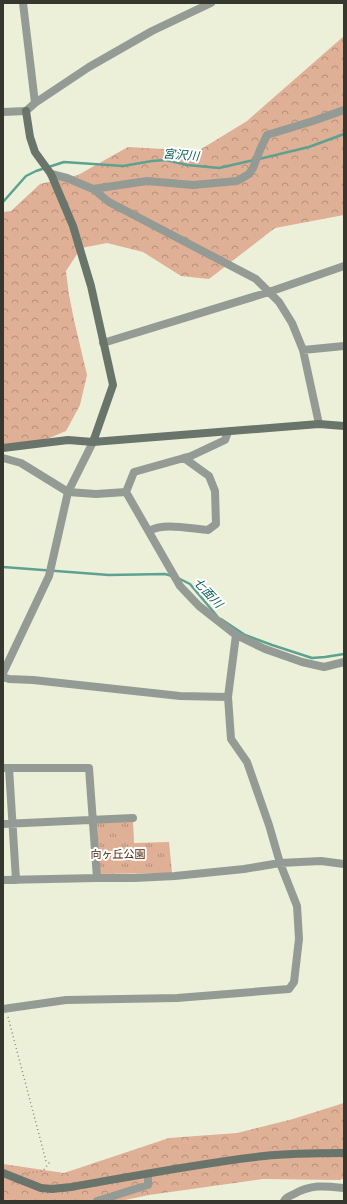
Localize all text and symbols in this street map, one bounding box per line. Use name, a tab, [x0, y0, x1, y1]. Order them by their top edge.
water label: 宮沢川	[162, 145, 202, 164]
water label: 七面川	[191, 574, 227, 612]
park label: 向ヶ丘公園	[91, 847, 146, 861]

